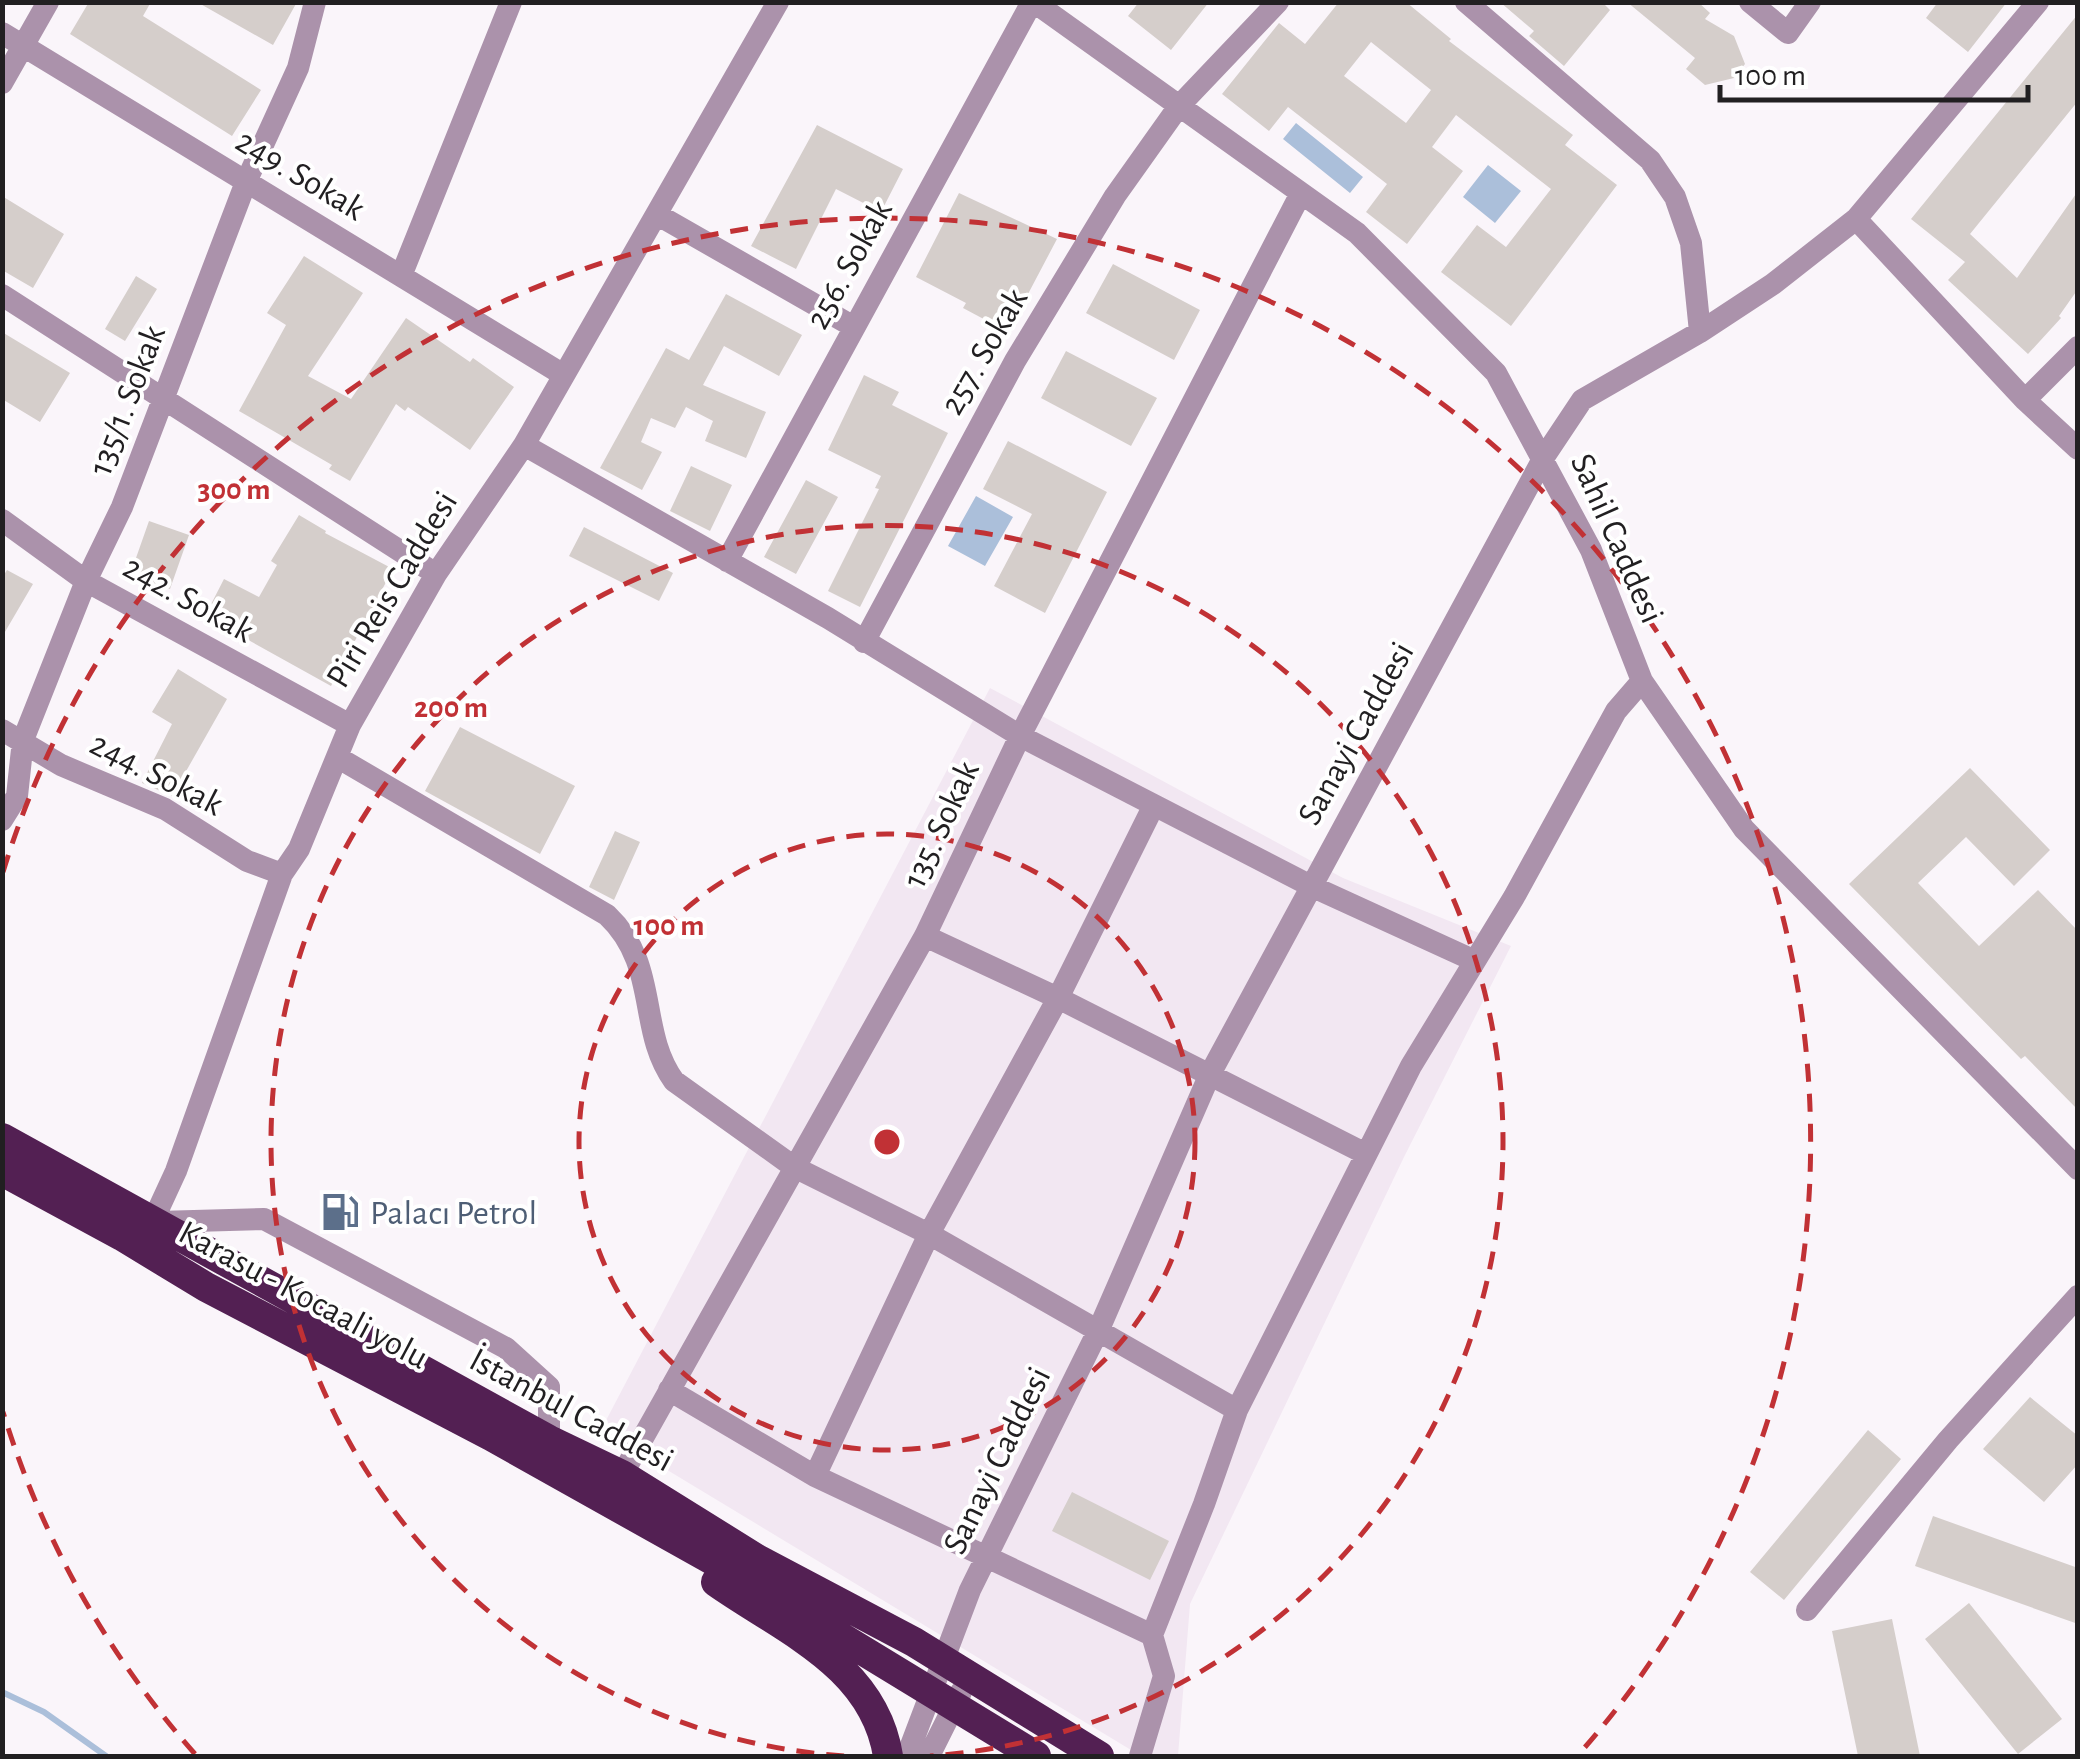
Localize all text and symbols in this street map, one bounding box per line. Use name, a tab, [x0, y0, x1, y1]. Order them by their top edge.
scale bar	[1720, 40, 2028, 102]
text: 100 m	[1735, 61, 1806, 91]
street label: 249. Sokak	[230, 123, 371, 227]
street label: 256. Sokak	[800, 194, 899, 335]
street label: 257. Sokak	[934, 283, 1034, 421]
street label: 135/1. Sokak	[83, 321, 172, 480]
street label: Sahil Caddesi	[1564, 449, 1669, 629]
text: 300 m	[198, 475, 270, 505]
street label: Piri Reis Caddesi	[320, 486, 464, 694]
street label: 242. Sokak	[117, 549, 259, 649]
street label: Sanayi Caddesi	[1292, 637, 1421, 831]
text: 200 m	[414, 693, 488, 723]
street label: 244. Sokak	[84, 726, 228, 823]
street label: 135. Sokak	[897, 756, 986, 893]
text: 100 m	[634, 911, 704, 941]
centre of rings	[869, 1124, 905, 1160]
fuel station icon: Palacı Petrol	[319, 1191, 361, 1233]
place label: Palacı Petrol	[370, 1196, 537, 1231]
street label: Karasu - Kocaali yolu	[173, 1215, 434, 1376]
street label: İstanbul Caddesi	[464, 1341, 679, 1479]
street label: Sanayi Caddesi	[937, 1362, 1058, 1559]

